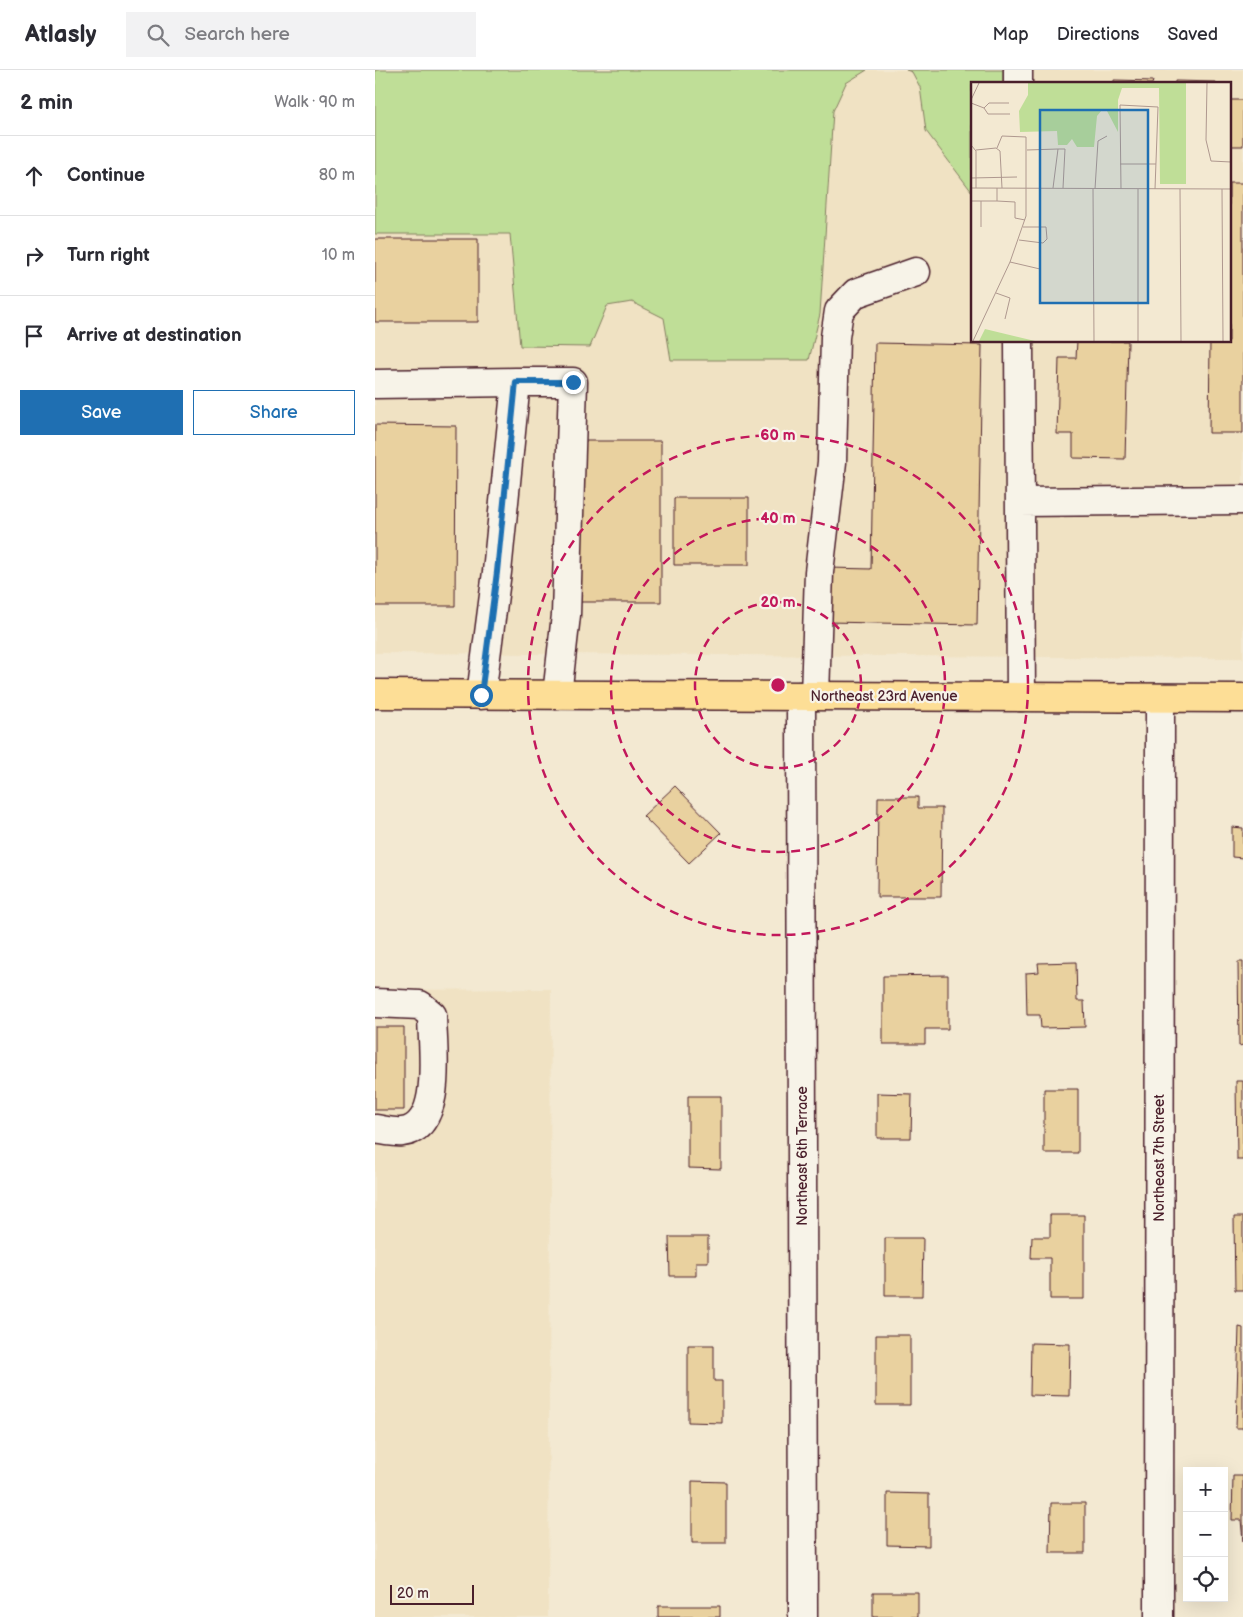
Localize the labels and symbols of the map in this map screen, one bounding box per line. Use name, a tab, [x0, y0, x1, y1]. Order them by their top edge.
inset map	[971, 82, 1231, 342]
route end	[562, 371, 585, 394]
text: 60 m	[760, 426, 796, 445]
text: 40 m	[760, 509, 796, 528]
text: 20 m	[761, 593, 796, 612]
centre of rings	[769, 676, 787, 694]
route start	[470, 684, 493, 707]
street label: Northeast 23rd Avenue	[810, 688, 958, 705]
street label: Northeast 6th Terrace	[794, 1086, 811, 1226]
street label: Northeast 7th Street	[1151, 1094, 1168, 1222]
scale bar	[390, 1582, 474, 1605]

